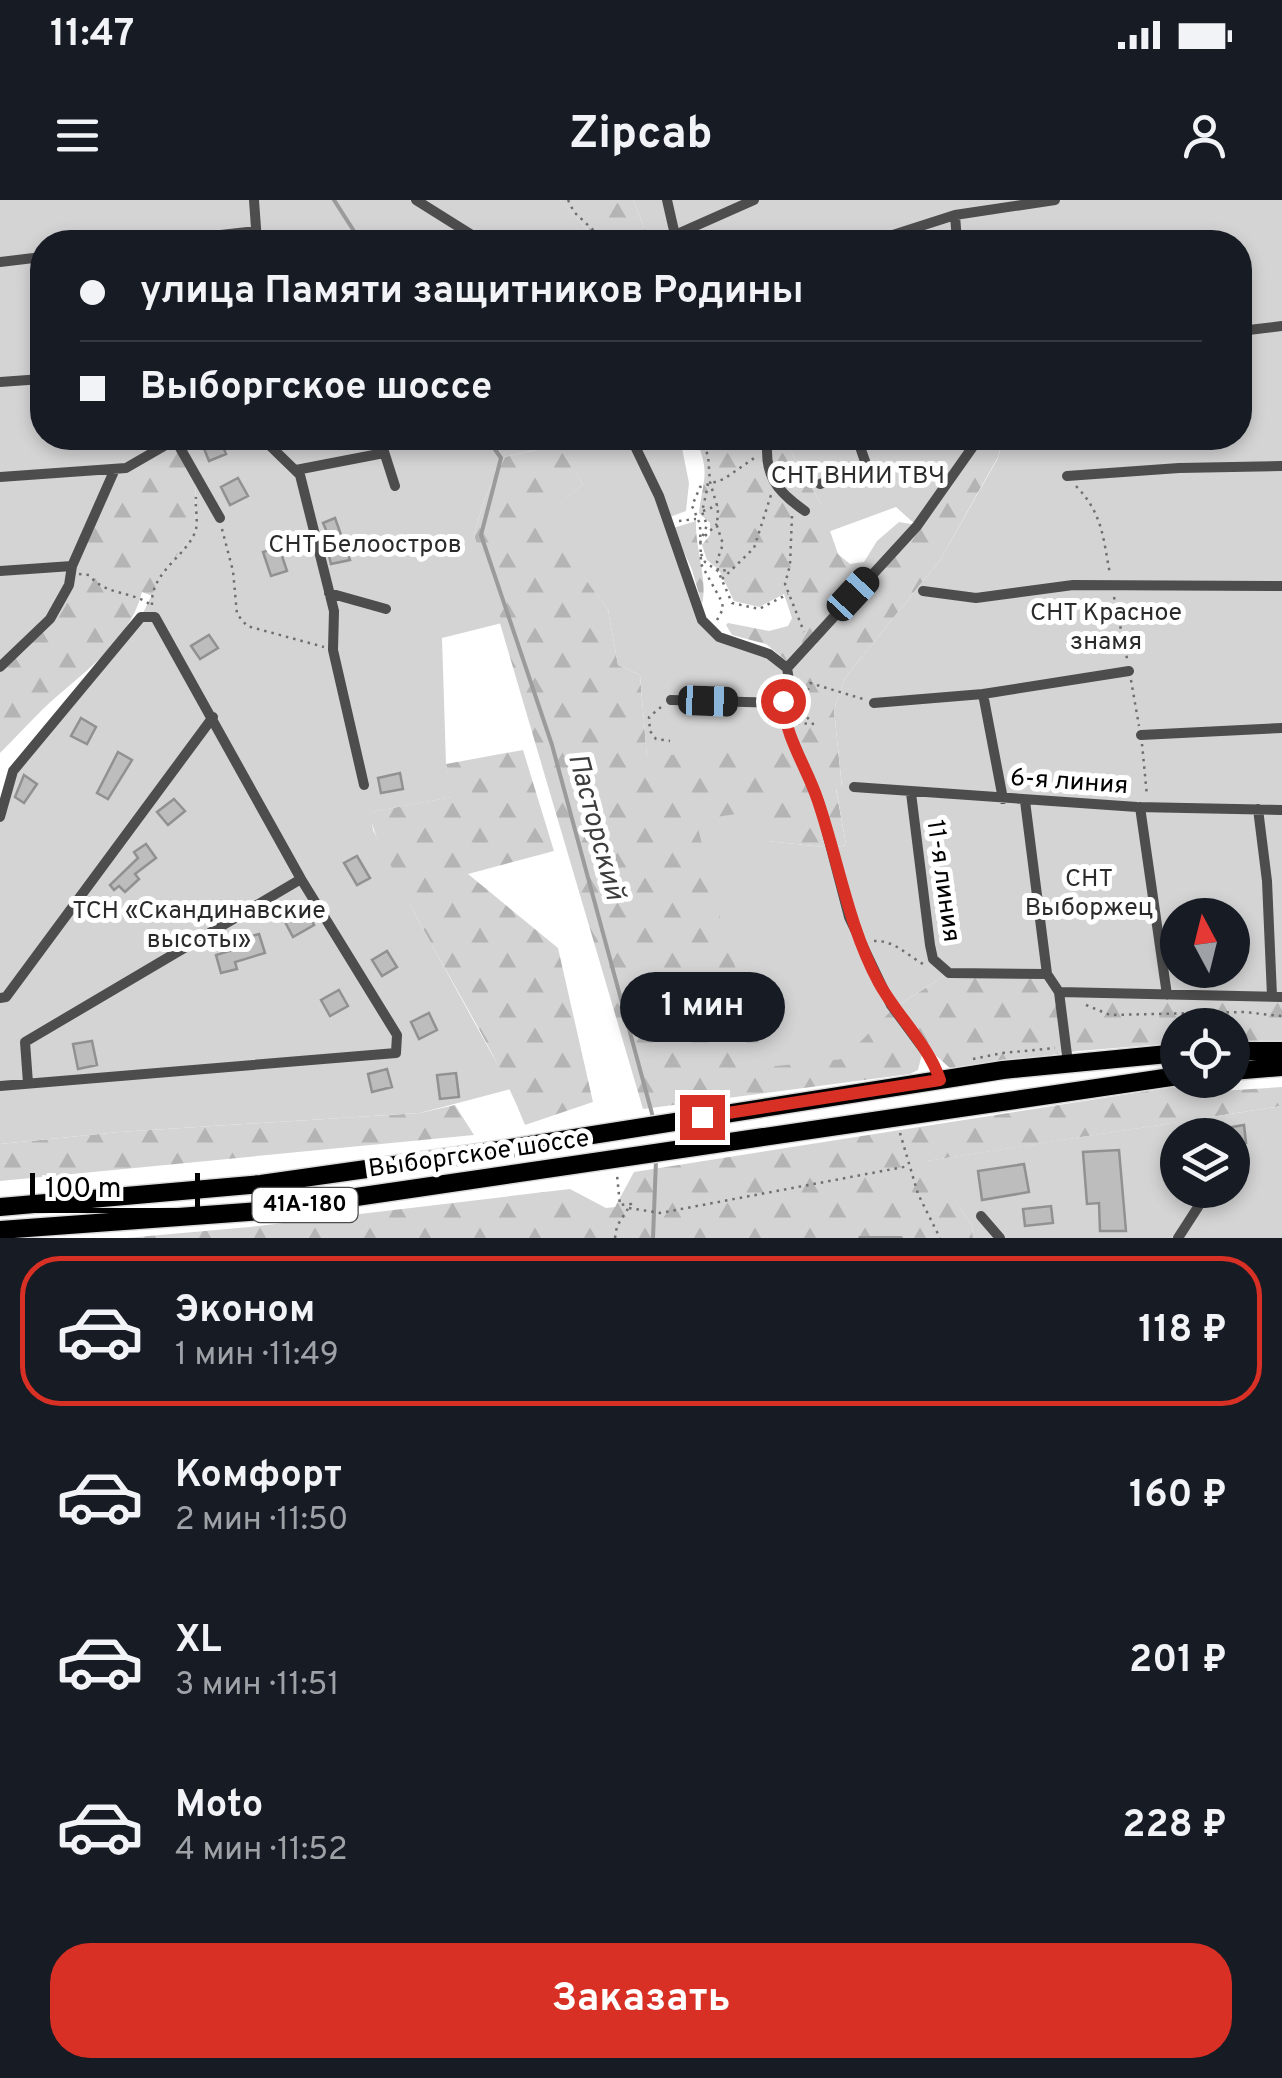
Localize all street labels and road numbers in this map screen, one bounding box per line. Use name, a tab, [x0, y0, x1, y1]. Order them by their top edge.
street label: 6-я линия	[1009, 763, 1129, 803]
street label: 11-я линия	[918, 818, 966, 944]
street label: Выборгское шоссе	[367, 1124, 591, 1186]
road number: 41А-180	[252, 1188, 358, 1222]

